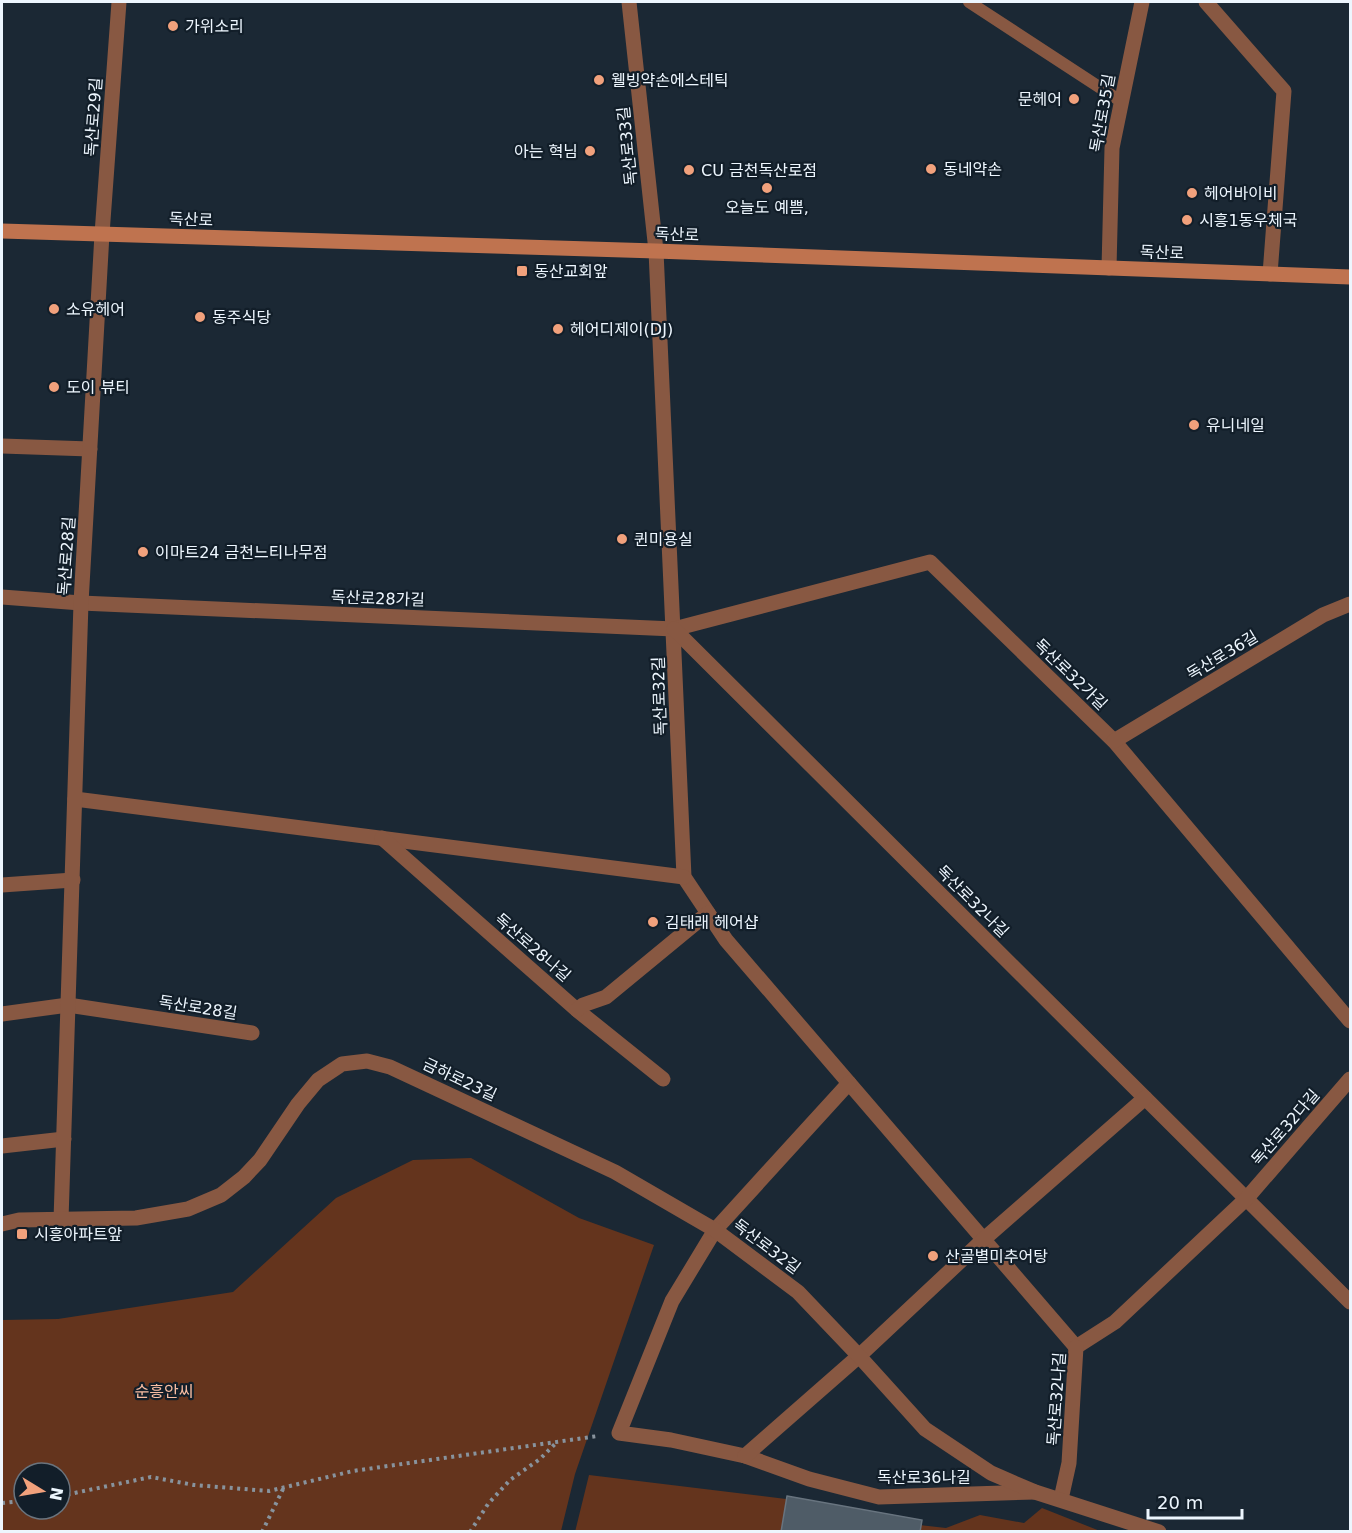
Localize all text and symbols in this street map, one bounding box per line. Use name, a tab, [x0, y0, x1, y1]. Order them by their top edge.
place label: 가위소리	[185, 17, 244, 36]
marker: 가위소리	[166, 19, 180, 33]
place label: 웰빙약손에스테틱	[611, 71, 729, 90]
street label: 독산로35길	[1086, 72, 1119, 154]
marker: 웰빙약손에스테틱	[592, 73, 606, 87]
street label: 독산로29길	[81, 77, 106, 157]
place label: 문헤어	[1018, 90, 1062, 109]
marker: 문헤어	[1067, 92, 1081, 106]
street label: 독산로33길	[614, 106, 641, 186]
place label: 아는 혁님	[514, 142, 578, 161]
marker: 아는 혁님	[583, 144, 597, 158]
place label: 동네약손	[943, 160, 1002, 179]
place label: CU 금천독산로점	[701, 161, 817, 180]
marker: 동네약손	[924, 162, 938, 176]
marker: CU 금천독산로점	[682, 163, 696, 177]
marker: 오늘도 예쁨,	[760, 181, 774, 195]
place label: 헤어바이비	[1204, 184, 1278, 203]
marker: 헤어바이비	[1185, 186, 1199, 200]
place label: 오늘도 예쁨,	[725, 198, 809, 217]
street label: 독산로	[169, 209, 214, 230]
place label: 시흥1동우체국	[1199, 211, 1298, 230]
marker: 시흥1동우체국	[1180, 213, 1194, 227]
street label: 독산로	[655, 224, 700, 245]
street label: 독산로	[1140, 242, 1185, 263]
place label: 동산교회앞	[534, 262, 608, 281]
marker: 동산교회앞	[515, 264, 529, 278]
place label: 소유헤어	[66, 300, 125, 319]
marker: 소유헤어	[47, 302, 61, 316]
place label: 동주식당	[212, 308, 271, 327]
marker: 동주식당	[193, 310, 207, 324]
place label: 헤어디제이(DJ)	[570, 320, 673, 339]
marker: 헤어디제이(DJ)	[551, 322, 565, 336]
place label: 도이 뷰티	[66, 378, 130, 397]
marker: 도이 뷰티	[47, 380, 61, 394]
place label: 유니네일	[1206, 416, 1265, 435]
marker: 유니네일	[1187, 418, 1201, 432]
street label: 독산로28길	[54, 516, 79, 596]
place label: 퀸미용실	[634, 530, 693, 549]
marker: 퀸미용실	[615, 532, 629, 546]
place label: 이마트24 금천느티나무점	[155, 543, 328, 562]
marker: 이마트24 금천느티나무점	[136, 545, 150, 559]
street label: 독산로28가길	[331, 587, 425, 610]
street label: 독산로36길	[1183, 627, 1261, 684]
street label: 독산로32가길	[1030, 635, 1111, 714]
street label: 독산로32길	[649, 656, 670, 736]
street label: 독산로32나길	[933, 861, 1013, 941]
street label: 독산로28나길	[491, 909, 574, 985]
place label: 김태래 헤어샵	[665, 913, 759, 932]
marker: 김태래 헤어샵	[646, 915, 660, 929]
street label: 독산로28길	[157, 992, 239, 1023]
street label: 금하로23길	[420, 1054, 500, 1105]
street label: 독산로32다길	[1247, 1086, 1323, 1169]
street label: 독산로32길	[729, 1215, 804, 1278]
place label: 시흥아파트앞	[34, 1225, 123, 1244]
marker: 시흥아파트앞	[15, 1227, 29, 1241]
place label: 산골별미추어탕	[945, 1247, 1048, 1266]
marker: 산골별미추어탕	[926, 1249, 940, 1263]
street label: 독산로32나길	[1044, 1352, 1069, 1447]
park label: 순흥안씨	[135, 1382, 193, 1401]
north arrow	[12, 1461, 72, 1521]
street label: 독산로36나길	[877, 1468, 971, 1487]
scale bar	[1148, 1482, 1242, 1520]
text: N	[46, 1485, 67, 1502]
text: 20 m	[1157, 1492, 1203, 1513]

